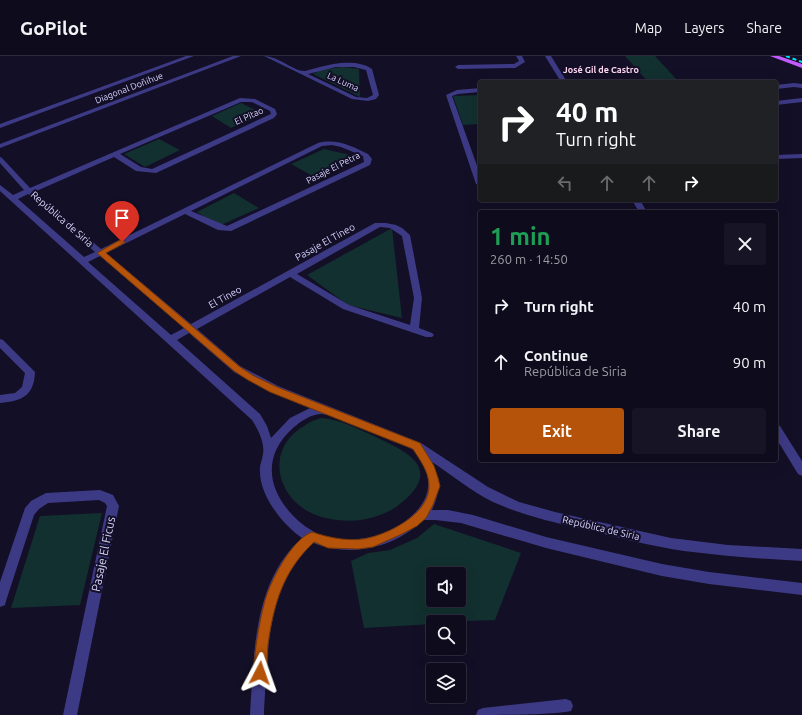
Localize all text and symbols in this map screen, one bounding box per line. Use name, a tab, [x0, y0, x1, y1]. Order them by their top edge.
text: GoPilot	[20, 17, 87, 39]
text: Map	[635, 20, 662, 36]
text: Layers	[684, 20, 724, 36]
text: Share	[746, 20, 782, 36]
district label: José Gil de Castro	[563, 65, 639, 75]
street label: Diagonal Doñihue	[94, 70, 164, 106]
street label: La Luma	[326, 70, 360, 94]
icon: right	[490, 96, 542, 148]
text: 40 m	[556, 96, 618, 127]
street label: El Pitao	[233, 105, 265, 127]
text: Turn right	[556, 129, 636, 149]
street label: Pasaje El Petra	[304, 150, 362, 186]
icon: left	[554, 172, 576, 194]
icon: ahead	[596, 172, 618, 194]
icon: ahead	[638, 172, 660, 194]
icon: right	[680, 172, 702, 194]
street label: República de Siria	[29, 189, 95, 249]
pin	[105, 201, 139, 242]
icon: arrive	[111, 207, 133, 229]
street label: Pasaje El Tineo	[293, 221, 357, 263]
text: 1 min	[490, 223, 551, 250]
button: close	[724, 223, 766, 265]
text: 260 m · 14:50	[490, 252, 568, 266]
street label: El Tineo	[207, 283, 243, 310]
icon: right	[490, 295, 512, 317]
text: Turn right	[524, 298, 594, 315]
text: 40 m	[733, 298, 766, 315]
text: Continue	[524, 347, 588, 364]
icon: ahead	[490, 351, 512, 373]
text: 90 m	[733, 354, 766, 371]
text: República de Siria	[524, 364, 627, 378]
button: Exit	[490, 408, 624, 454]
button: Share	[632, 408, 766, 454]
street label: República de Siria	[561, 514, 641, 542]
street label: Pasaje El Ficus	[89, 515, 117, 593]
map controls	[426, 567, 466, 703]
button: sound	[426, 567, 466, 607]
button: search	[426, 615, 466, 655]
position arrow	[239, 652, 281, 694]
button: layers	[426, 663, 466, 703]

